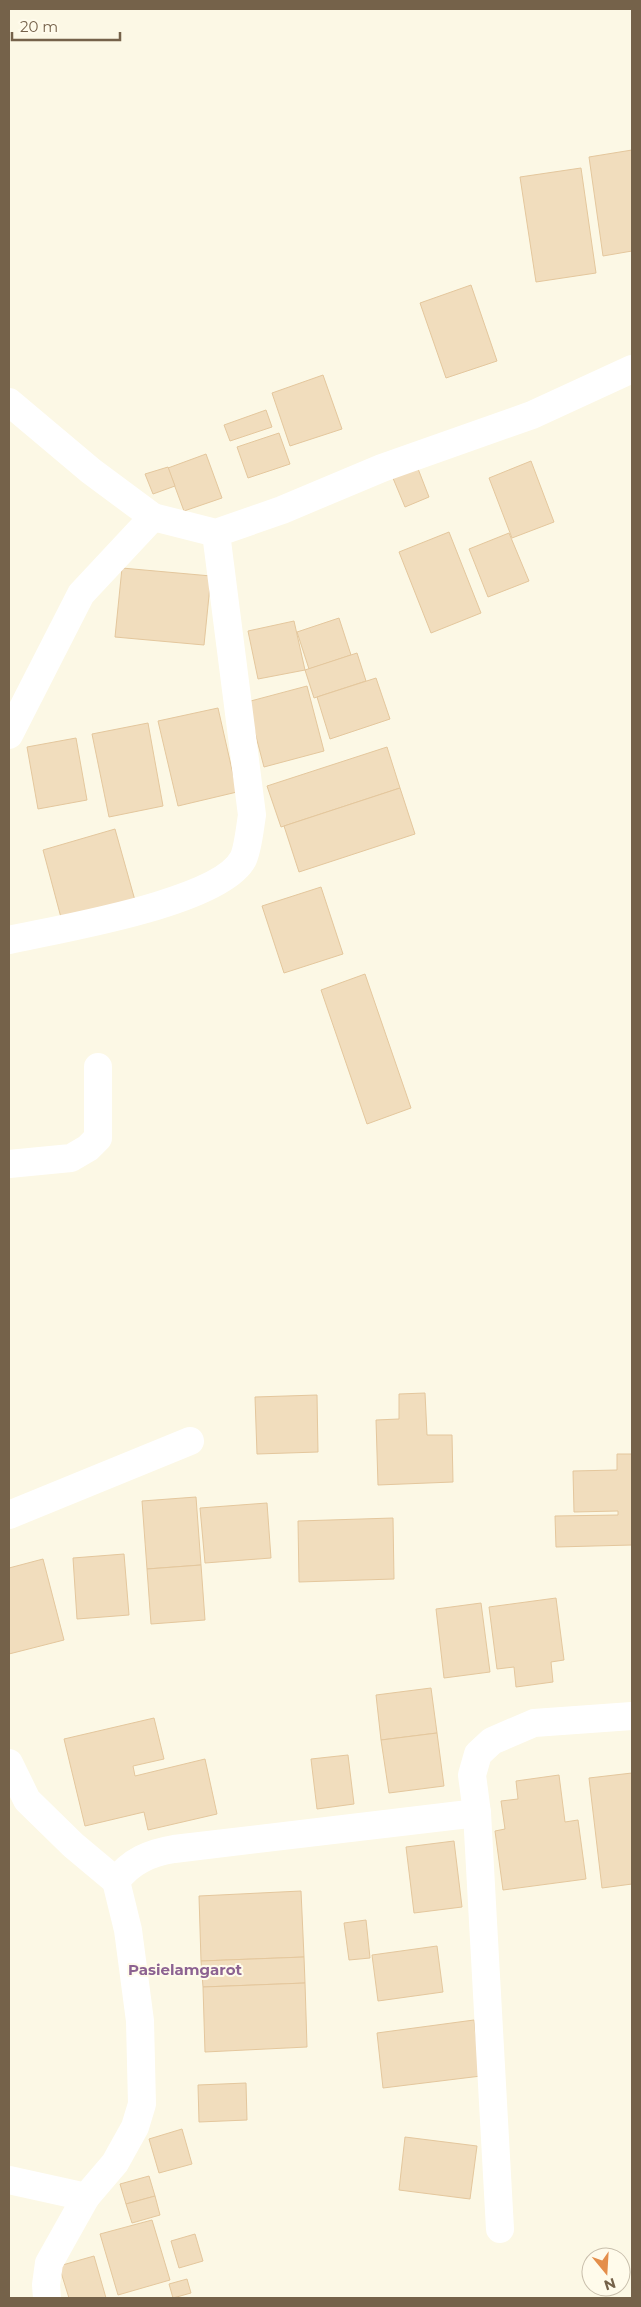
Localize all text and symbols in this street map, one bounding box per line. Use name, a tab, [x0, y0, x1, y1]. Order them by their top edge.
scale bar	[12, 10, 120, 42]
text: 20 m	[20, 17, 58, 36]
district label: Pasielamgarot	[128, 1960, 242, 1979]
north arrow	[581, 2247, 631, 2297]
text: N	[602, 2274, 618, 2295]

